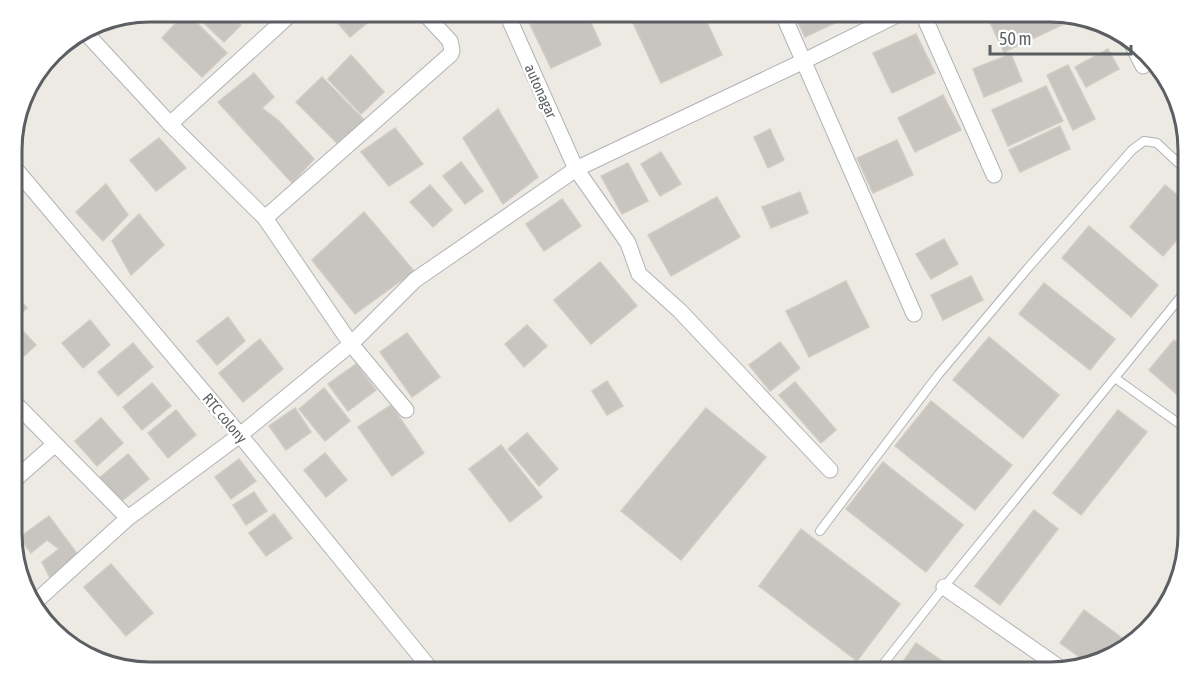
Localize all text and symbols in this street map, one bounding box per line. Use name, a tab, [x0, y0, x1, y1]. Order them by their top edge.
scale bar	[990, 18, 1131, 56]
text: 50 m	[999, 28, 1031, 49]
street label: autonagar	[522, 61, 561, 121]
street label: RTC colony	[199, 390, 251, 446]

